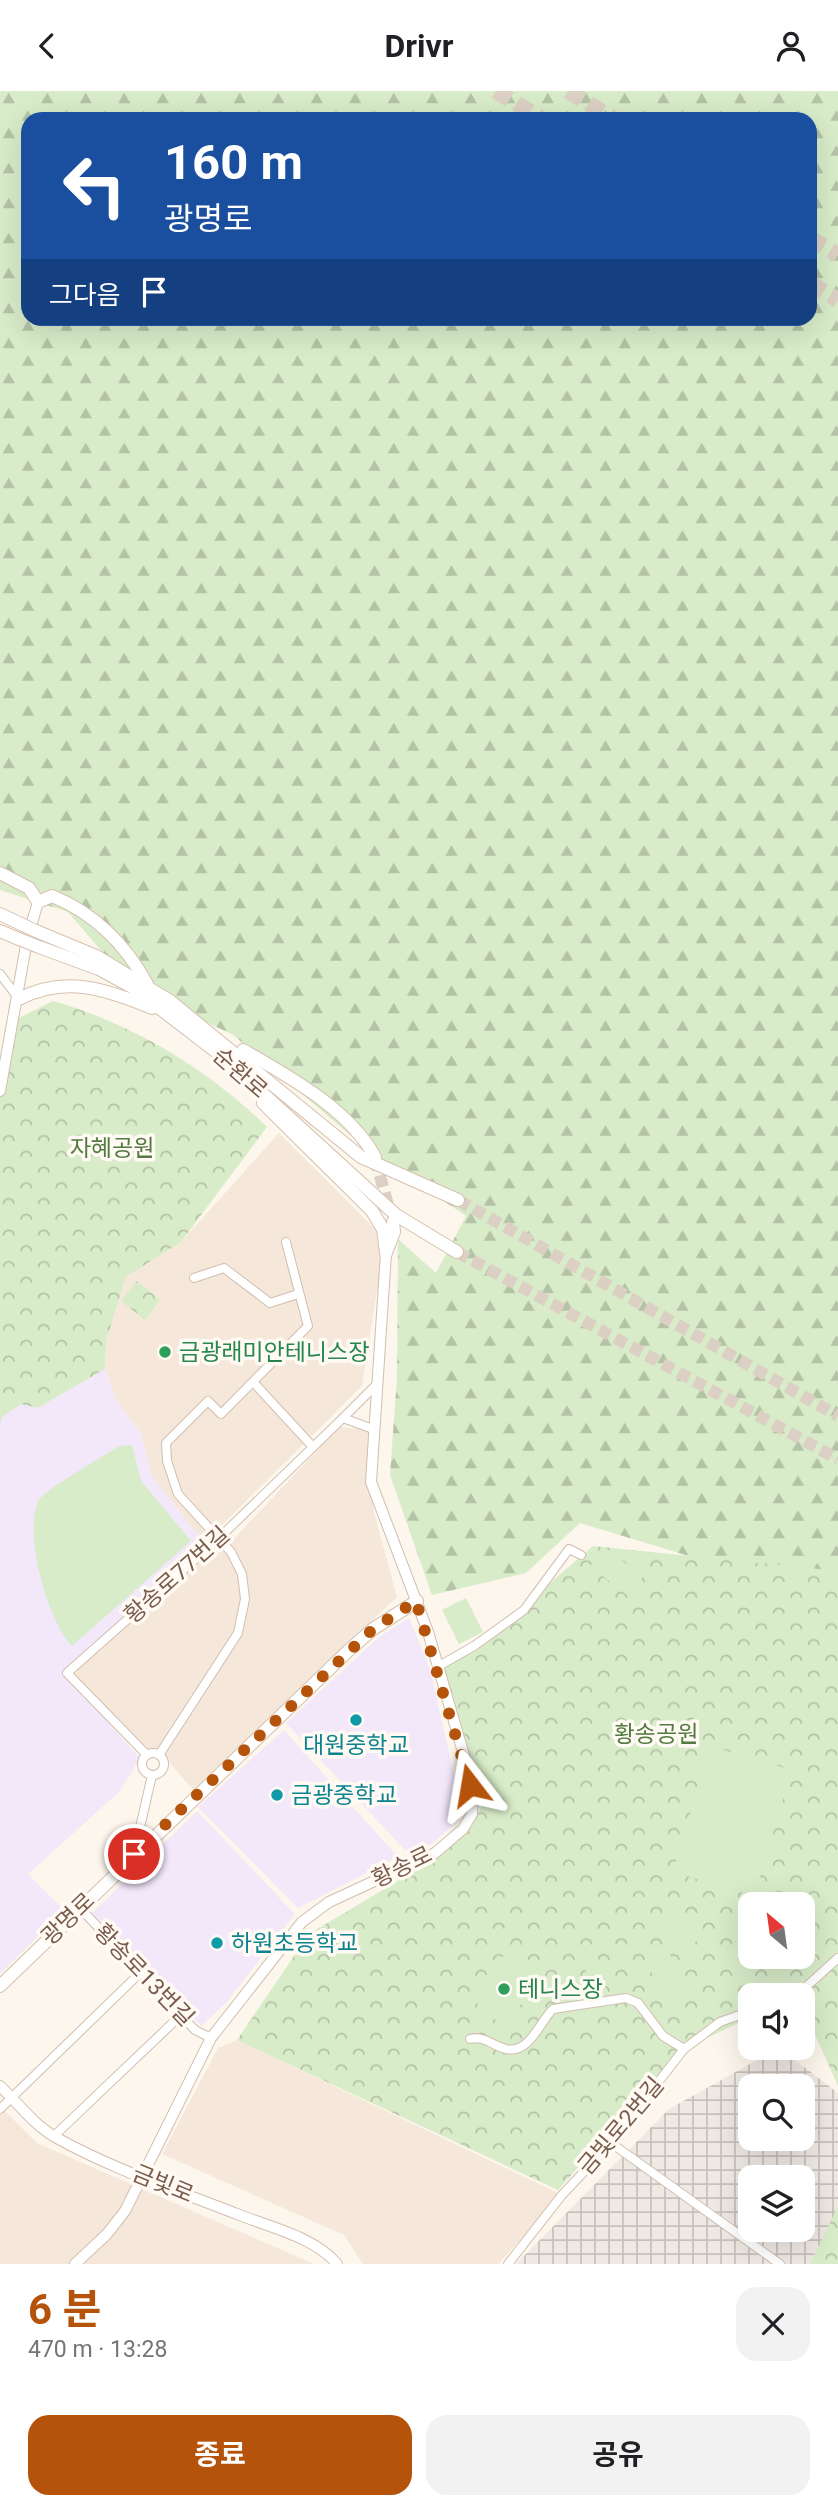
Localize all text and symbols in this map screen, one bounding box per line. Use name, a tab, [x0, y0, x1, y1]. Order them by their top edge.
icon: back	[28, 27, 66, 65]
text: Drivr	[385, 27, 453, 65]
icon: person	[772, 27, 810, 65]
text: 160 m	[164, 134, 303, 191]
icon: left	[49, 140, 140, 231]
text: 광명로	[164, 200, 252, 238]
icon: arrive	[135, 273, 173, 311]
text: 그다음	[49, 280, 121, 310]
street label: 순환로	[207, 1042, 273, 1104]
park label: 자혜공원	[70, 1135, 154, 1162]
place label: 금광래미안테니스장	[179, 1339, 369, 1366]
marker: 금광래미안테니스장	[157, 1344, 173, 1360]
street label: 황송로77번길	[119, 1521, 235, 1629]
marker: 대원중학교	[348, 1712, 364, 1728]
park label: 황송공원	[614, 1721, 698, 1748]
place label: 대원중학교	[303, 1732, 409, 1759]
position arrow	[433, 1748, 507, 1822]
place label: 금광중학교	[291, 1782, 397, 1809]
marker: 금광중학교	[269, 1787, 285, 1803]
pin	[104, 1824, 164, 1884]
icon: arrive	[115, 1835, 153, 1873]
street label: 황송로	[368, 1841, 436, 1893]
street label: 광명로	[36, 1887, 100, 1951]
north arrow	[738, 1892, 816, 1969]
map controls	[738, 1892, 815, 2242]
street label: 황송로13번길	[89, 1918, 199, 2032]
place label: 하원초등학교	[231, 1930, 358, 1957]
marker: 하원초등학교	[209, 1935, 225, 1951]
place label: 테니스장	[518, 1976, 603, 2003]
marker: 테니스장	[496, 1981, 512, 1997]
button: sound	[738, 1983, 815, 2060]
street label: 금빛로2번길	[572, 2072, 670, 2180]
button: search	[738, 2074, 815, 2151]
street label: 금빛로	[129, 2160, 197, 2208]
button: layers	[738, 2165, 815, 2242]
text: 6 분	[28, 2285, 101, 2334]
button: close	[736, 2287, 810, 2361]
text: 470 m · 13:28	[28, 2336, 167, 2363]
button: 종료	[28, 2415, 412, 2495]
button: 공유	[426, 2415, 810, 2495]

